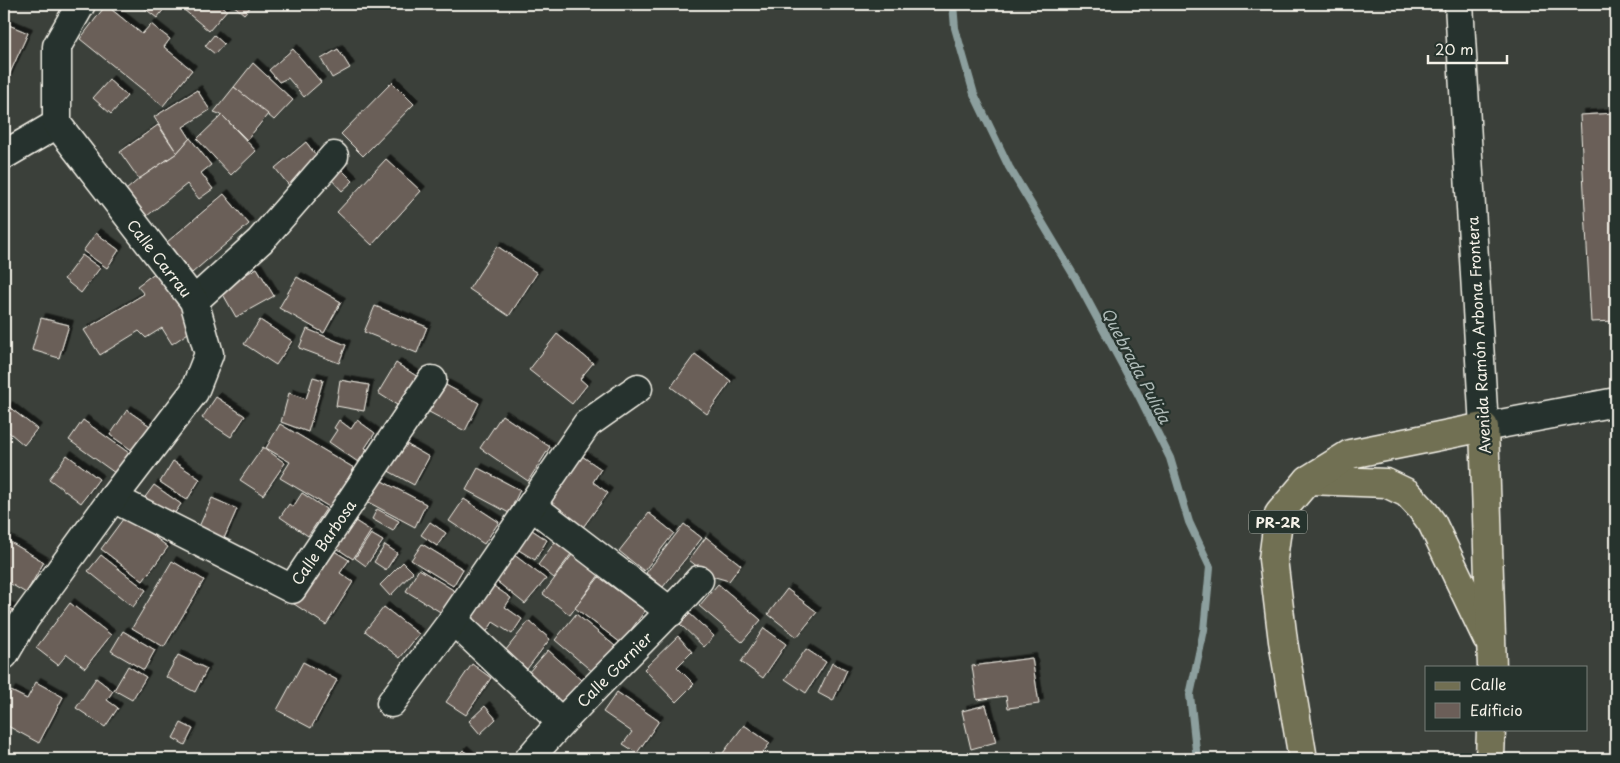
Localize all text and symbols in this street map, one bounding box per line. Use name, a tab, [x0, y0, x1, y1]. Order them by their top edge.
scale bar	[1428, 32, 1506, 64]
text: 20 m	[1435, 37, 1474, 60]
street label: Calle Carrau	[122, 214, 198, 302]
street label: Avenida Ramón Arbona Frontera	[1460, 215, 1496, 455]
water label: Quebrada Pulida	[1096, 303, 1178, 428]
street label: Calle Barbosa	[285, 494, 361, 589]
road number: PR-2R	[1249, 511, 1307, 534]
street label: Calle Garnier	[571, 626, 657, 712]
legend	[1425, 666, 1588, 730]
text: Calle	[1470, 672, 1507, 695]
text: Edificio	[1470, 698, 1523, 721]

